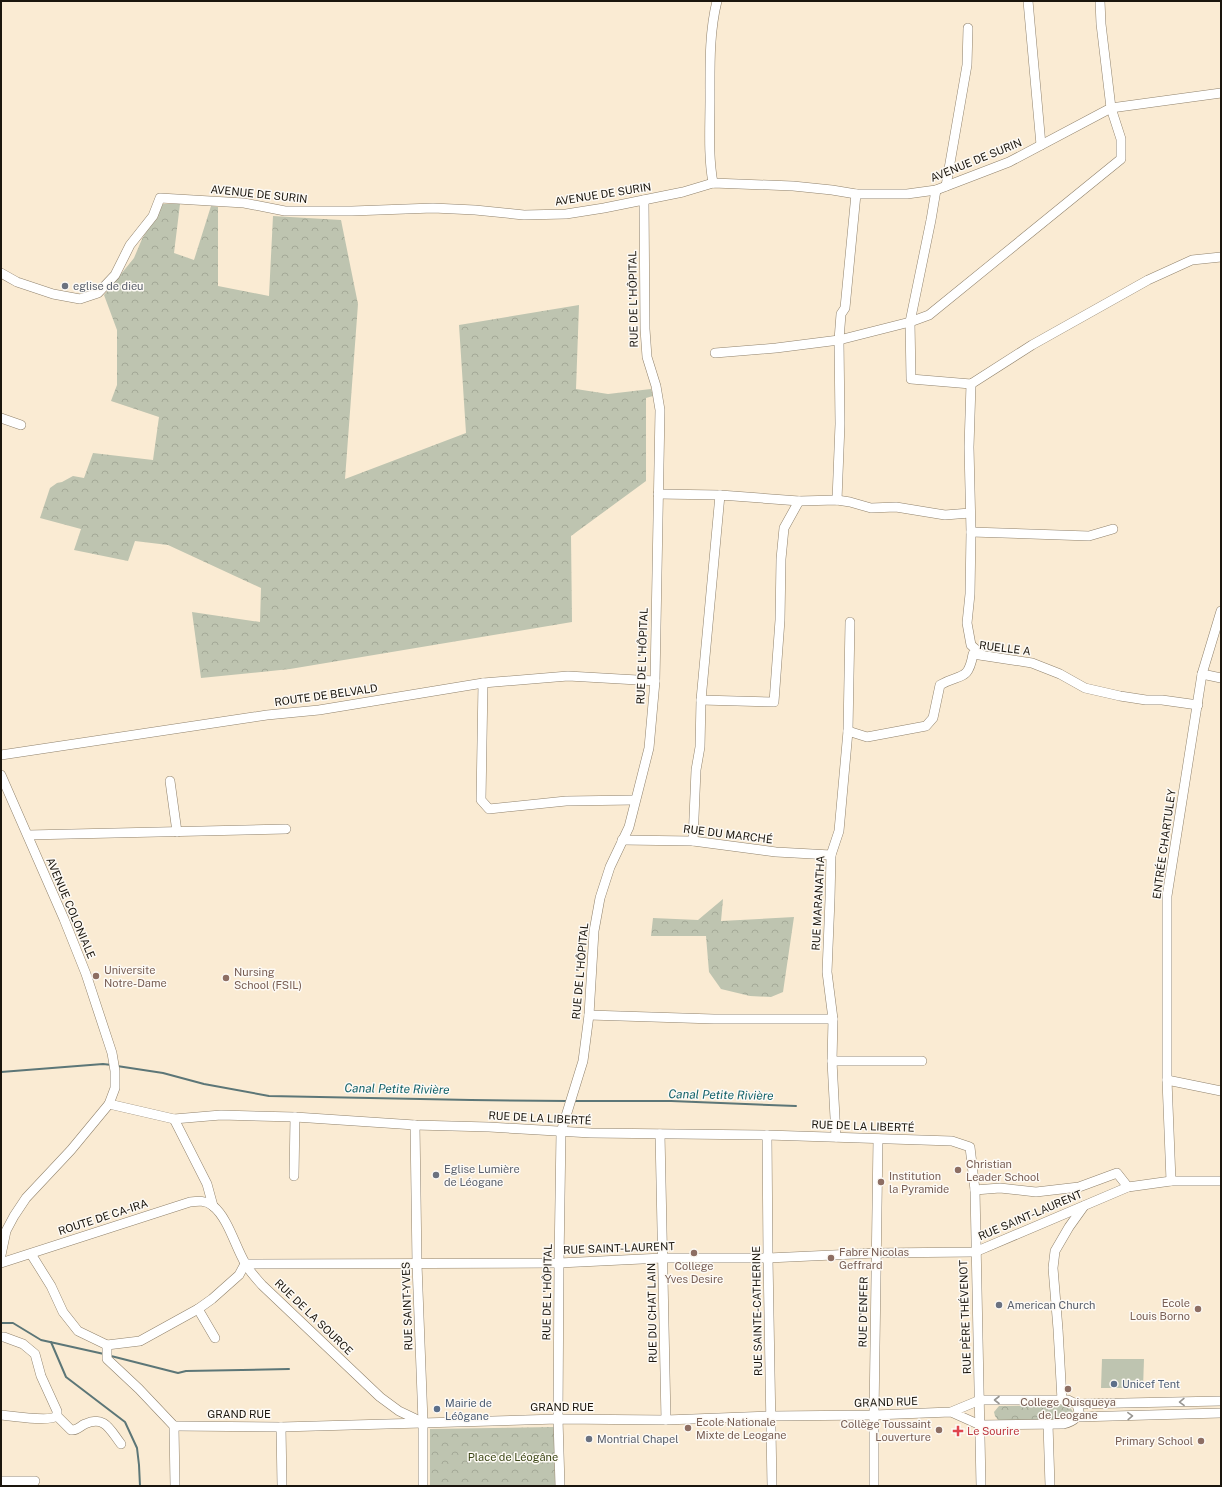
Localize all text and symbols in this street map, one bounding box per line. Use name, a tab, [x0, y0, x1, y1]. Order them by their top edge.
street label: AVENUE DE SURIN	[929, 136, 1023, 184]
street label: AVENUE DE SURIN	[554, 180, 652, 208]
street label: AVENUE DE SURIN	[210, 183, 308, 205]
street label: RUE DE L'HÔPITAL	[625, 250, 640, 348]
place label: eglise de dieu	[73, 280, 144, 292]
marker: eglise de dieu	[60, 281, 70, 291]
street label: RUE DE L'HÔPITAL	[633, 607, 650, 705]
street label: RUELLE A	[979, 639, 1032, 657]
street label: ROUTE DE BELVALD	[274, 682, 379, 708]
street label: ENTRÉE CHARTULEY	[1149, 788, 1178, 900]
street label: RUE DU MARCHÉ	[683, 822, 774, 845]
street label: RUE MARANATHA	[810, 855, 826, 951]
street label: AVENUE COLONIALE	[44, 856, 98, 960]
street label: RUE DE L'HÔPITAL	[569, 922, 590, 1020]
place label: Universite Notre-Dame	[104, 964, 167, 989]
place label: Nursing School (FSIL)	[234, 966, 302, 991]
marker: Universite Notre-Dame	[91, 971, 101, 981]
marker: Nursing School (FSIL)	[221, 973, 231, 983]
water label: Canal Petite Rivière	[344, 1081, 450, 1097]
water label: Canal Petite Rivière	[668, 1087, 774, 1103]
street label: RUE DE LA LIBERTÉ	[488, 1108, 592, 1127]
street label: RUE DE LA LIBERTÉ	[811, 1117, 915, 1134]
place label: Christian Leader School	[966, 1158, 1040, 1183]
place label: Eglise Lumière de Léogane	[444, 1163, 520, 1188]
marker: Christian Leader School	[953, 1165, 963, 1175]
marker: Eglise Lumière de Léogane	[431, 1170, 441, 1180]
place label: Institution la Pyramide	[889, 1170, 949, 1195]
marker: Institution la Pyramide	[876, 1177, 886, 1187]
street label: RUE SAINT-LAURENT	[976, 1187, 1084, 1242]
street label: ROUTE DE CA-IRA	[57, 1197, 150, 1237]
street label: RUE SAINT-LAURENT	[563, 1240, 675, 1256]
street label: RUE DE L'HÔPITAL	[539, 1243, 554, 1341]
street label: RUE SAINTE-CATHERINE	[750, 1246, 764, 1376]
place label: Fabre Nicolas Geffrard	[839, 1246, 910, 1271]
marker: College Yves Desire	[689, 1248, 699, 1258]
marker: Fabre Nicolas Geffrard	[826, 1253, 836, 1263]
street label: RUE PÈRE THÉVENOT	[956, 1259, 973, 1374]
place label: College Yves Desire	[665, 1260, 723, 1285]
street label: RUE SAINT-YVES	[399, 1261, 415, 1351]
street label: RUE DU CHAT LAIN	[645, 1263, 659, 1363]
street label: RUE D'ENFER	[856, 1276, 870, 1348]
street label: RUE DE LA SOURCE	[273, 1277, 355, 1357]
place label: Ecole Louis Borno	[1130, 1297, 1190, 1322]
place label: American Church	[1007, 1299, 1095, 1311]
marker: American Church	[994, 1300, 1004, 1310]
marker: Ecole Louis Borno	[1193, 1304, 1203, 1314]
place label: Unicef Tent	[1122, 1378, 1180, 1390]
marker: Unicef Tent	[1109, 1379, 1119, 1389]
marker: College Quisqueya de Leogane	[1063, 1384, 1073, 1394]
street label: GRAND RUE	[854, 1395, 918, 1409]
one-way arrow	[994, 1396, 1000, 1404]
place label: College Quisqueya de Leogane	[1020, 1396, 1116, 1421]
place label: Mairie de Léôgane	[445, 1397, 492, 1422]
one-way arrow	[1179, 1398, 1185, 1406]
street label: GRAND RUE	[530, 1401, 594, 1413]
marker: Mairie de Léôgane	[432, 1404, 442, 1414]
street label: GRAND RUE	[207, 1408, 271, 1420]
one-way arrow	[1127, 1412, 1133, 1420]
place label: Ecole Nationale Mixte de Leogane	[696, 1416, 787, 1441]
place label: Collège Toussaint Louverture	[841, 1418, 931, 1443]
marker: Ecole Nationale Mixte de Leogane	[683, 1423, 693, 1433]
marker: Collège Toussaint Louverture	[934, 1425, 944, 1435]
marker: Le Sourire	[952, 1425, 964, 1437]
place label: Le Sourire	[967, 1425, 1020, 1437]
place label: Montrial Chapel	[597, 1433, 678, 1445]
marker: Montrial Chapel	[584, 1434, 594, 1444]
place label: Primary School	[1115, 1435, 1193, 1447]
marker: Primary School	[1196, 1436, 1206, 1446]
park label: Place de Léogâne	[468, 1451, 558, 1463]

